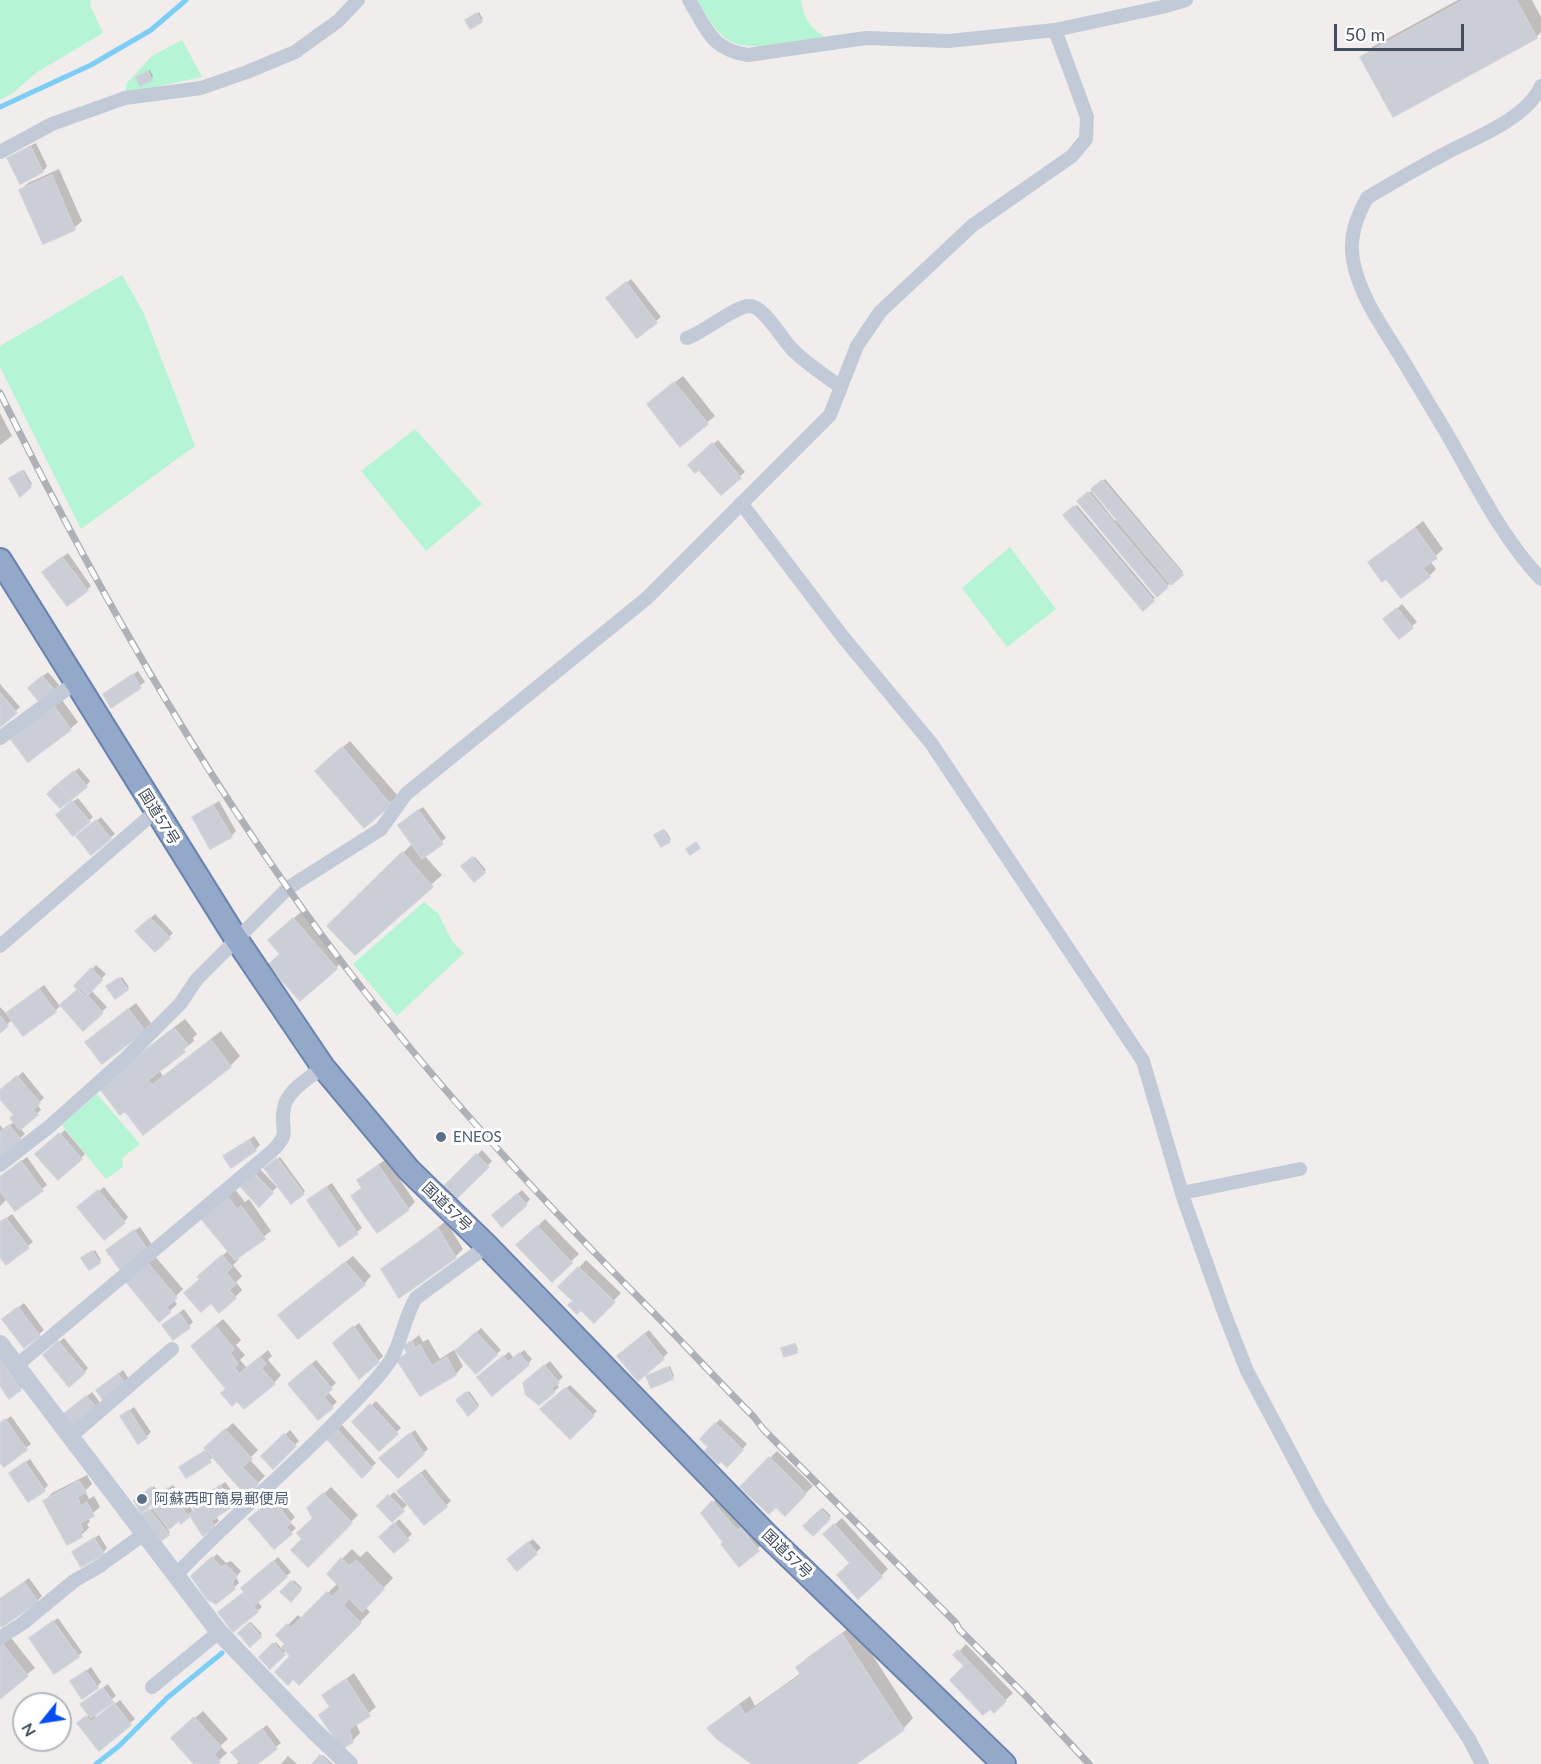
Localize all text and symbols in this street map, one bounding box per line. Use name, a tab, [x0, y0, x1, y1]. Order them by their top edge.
scale bar	[1337, 12, 1468, 50]
text: 50 m	[1345, 23, 1385, 45]
street label: 国道57号	[135, 786, 183, 848]
place label: ENEOS	[453, 1128, 502, 1146]
marker: ENEOS	[434, 1130, 448, 1144]
street label: 国道57号	[418, 1179, 476, 1235]
place label: 阿蘇西町簡易郵便局	[154, 1490, 289, 1508]
marker: 阿蘇西町簡易郵便局	[135, 1492, 149, 1506]
street label: 国道57号	[758, 1526, 816, 1582]
north arrow	[12, 1692, 72, 1752]
text: N	[16, 1720, 39, 1740]

